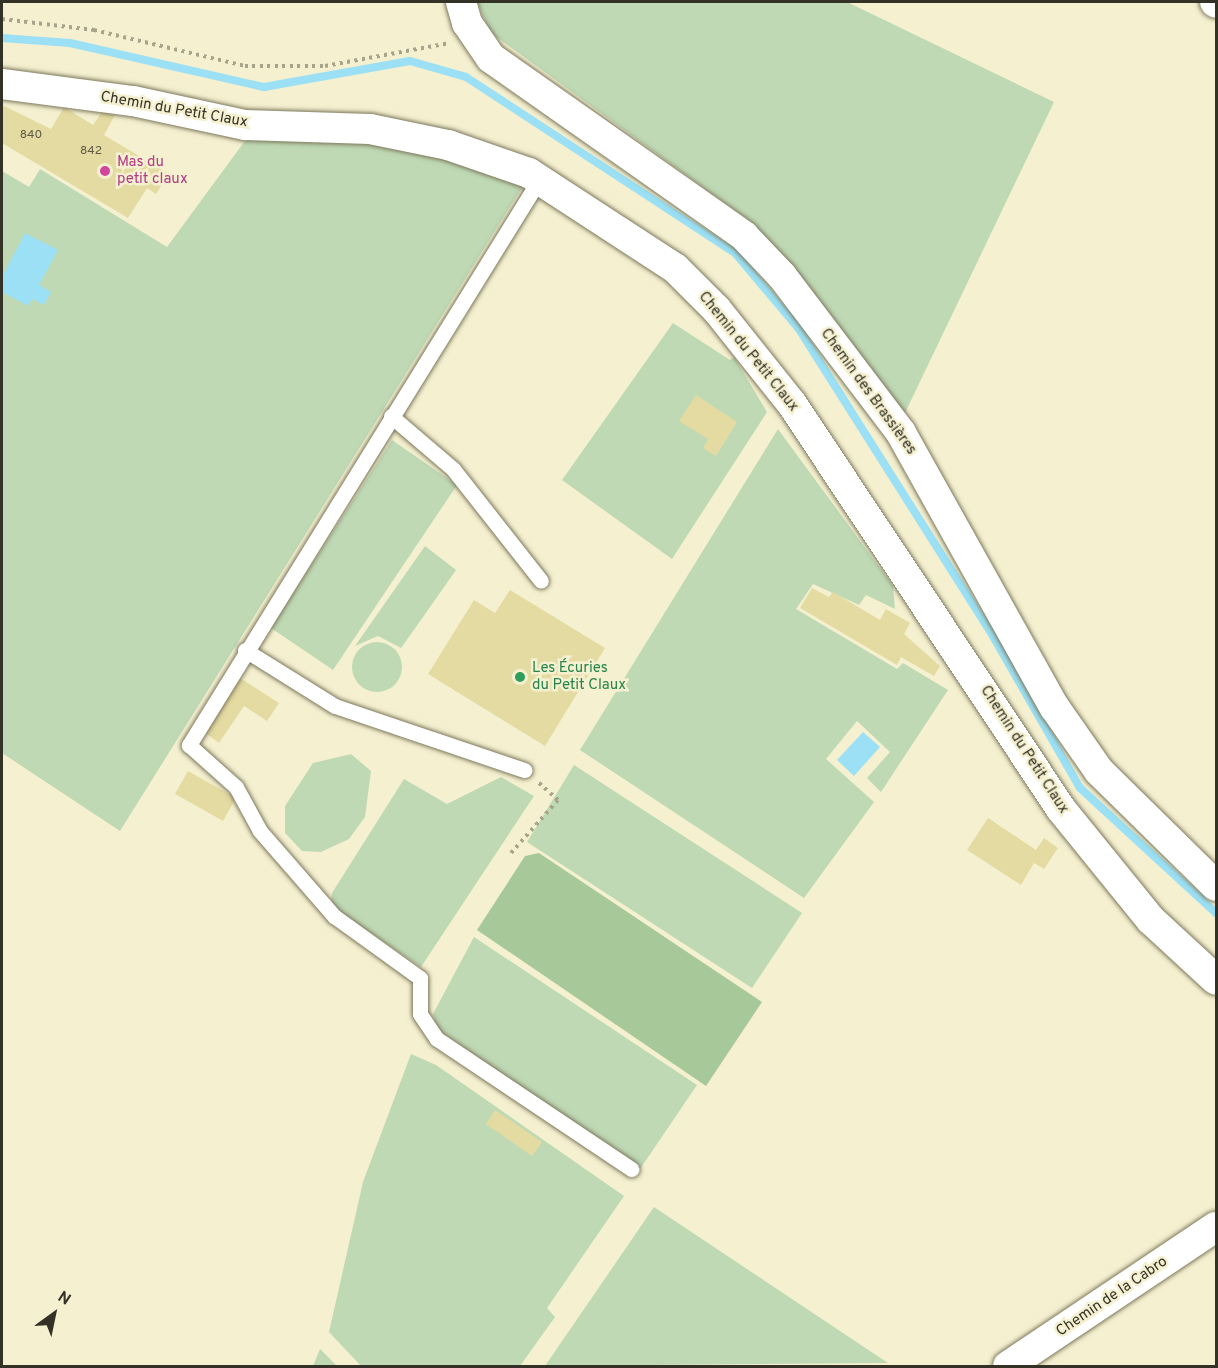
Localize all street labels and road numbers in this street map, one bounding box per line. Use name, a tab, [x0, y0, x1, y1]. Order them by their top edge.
street label: Chemin du Petit Claux	[99, 88, 249, 132]
street label: Chemin du Petit Claux	[694, 288, 802, 416]
street label: Chemin des Brassières	[816, 325, 920, 459]
street label: Chemin du Petit Claux	[976, 683, 1072, 817]
street label: Chemin de la Cabro	[1053, 1253, 1171, 1341]

